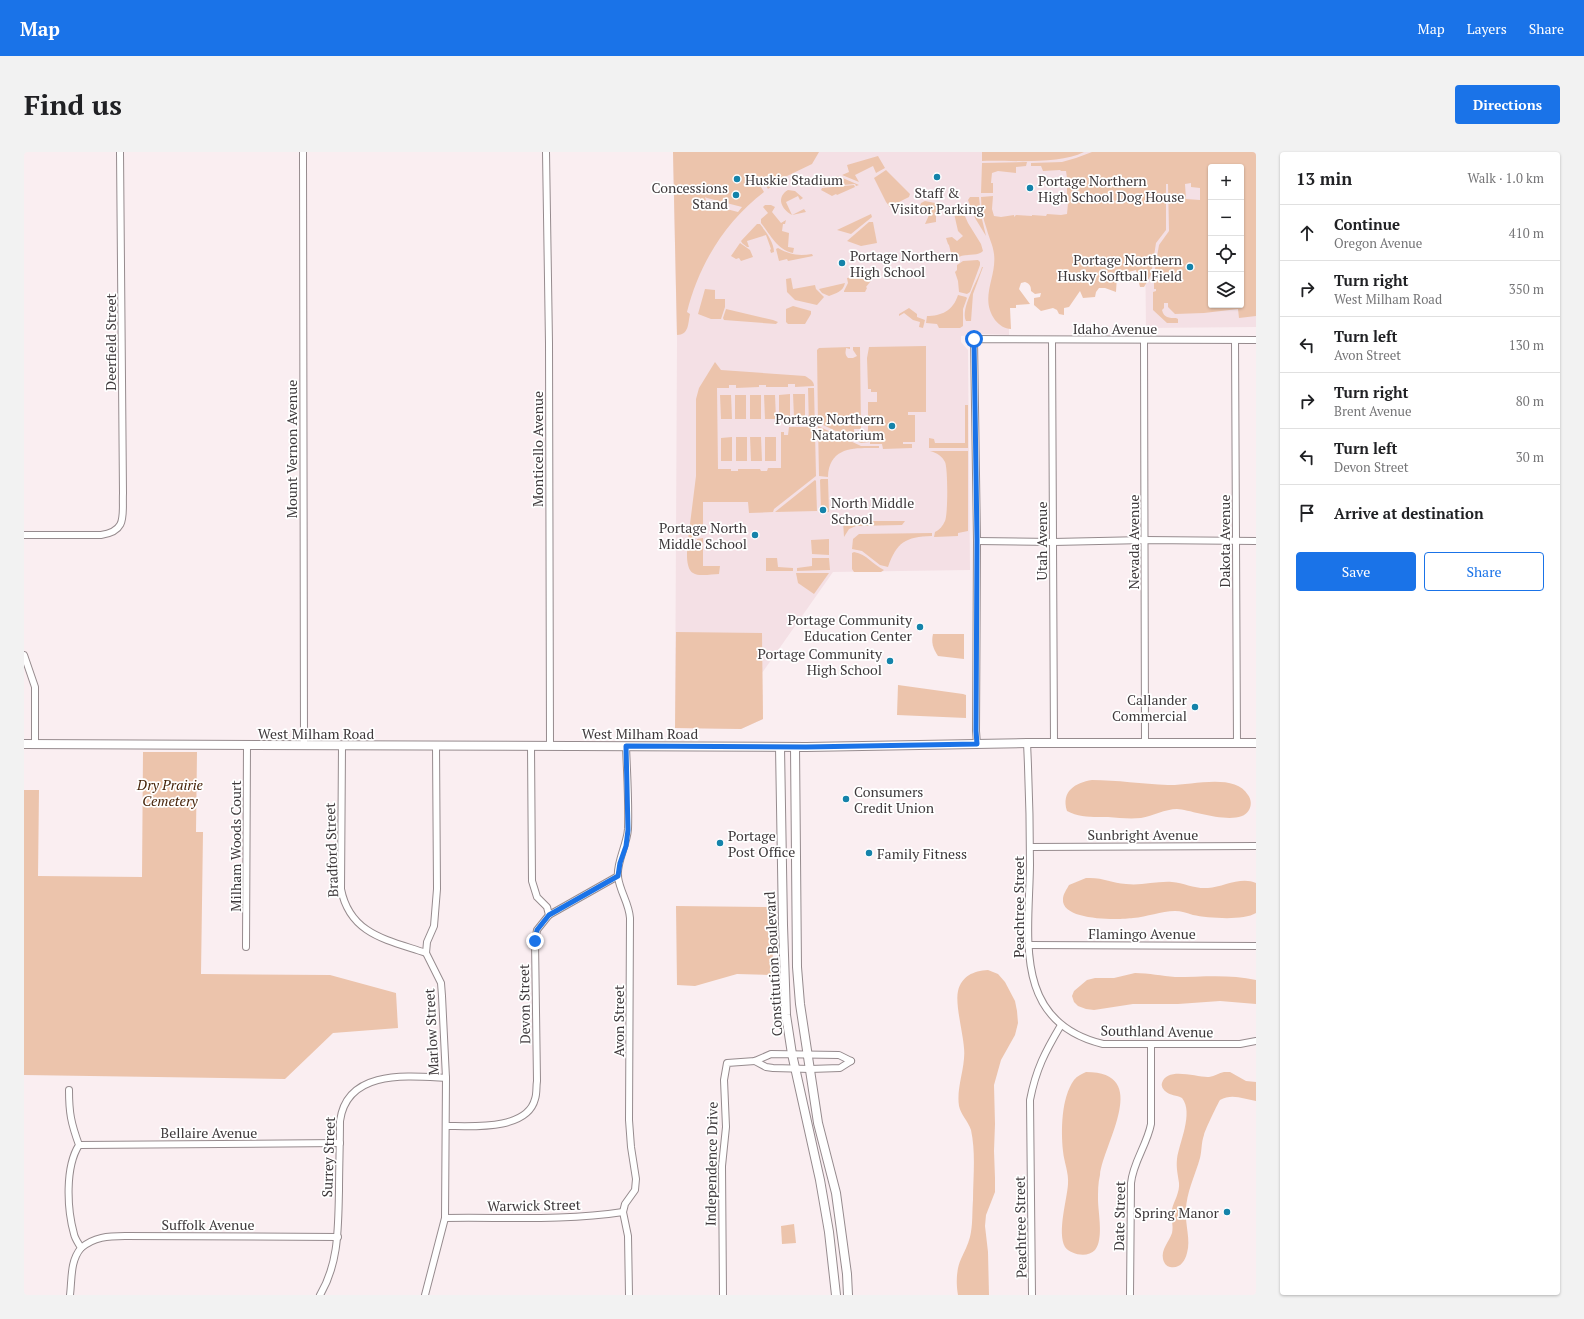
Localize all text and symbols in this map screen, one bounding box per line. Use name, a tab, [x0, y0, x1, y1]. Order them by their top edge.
text: Map	[20, 16, 60, 41]
text: Map	[1418, 19, 1445, 38]
text: Layers	[1467, 19, 1507, 38]
text: Share	[1529, 19, 1564, 38]
button: Directions	[1455, 85, 1560, 124]
text: Find us	[24, 86, 122, 123]
map controls	[1208, 164, 1244, 308]
button: +	[1208, 164, 1244, 200]
text: 13 min	[1296, 167, 1352, 190]
text: Walk · 1.0 km	[1468, 169, 1544, 187]
place label: Huskie Stadium	[745, 170, 843, 189]
place label: Portage Northern High School Dog House	[1038, 171, 1184, 206]
marker: Staff & Visitor Parking	[932, 172, 942, 182]
marker: Huskie Stadium	[732, 174, 742, 184]
place label: Concessions Stand	[651, 178, 728, 213]
place label: Staff & Visitor Parking	[890, 183, 984, 218]
marker: Portage Northern High School Dog House	[1025, 183, 1035, 193]
marker: Concessions Stand	[731, 190, 741, 200]
button: −	[1208, 200, 1244, 236]
text: Continue	[1334, 214, 1400, 234]
icon: ahead	[1296, 222, 1318, 244]
text: 410 m	[1509, 224, 1544, 242]
text: Oregon Avenue	[1334, 234, 1422, 252]
button: locate	[1208, 236, 1244, 272]
place label: Portage Northern High School	[850, 246, 959, 281]
place label: Portage Northern Husky Softball Field	[1058, 250, 1183, 285]
marker: Portage Northern High School	[837, 258, 847, 268]
marker: Portage Northern Husky Softball Field	[1185, 262, 1195, 272]
text: Turn right	[1334, 270, 1409, 290]
button: layers	[1208, 272, 1244, 308]
icon: right	[1296, 278, 1318, 300]
text: 350 m	[1509, 280, 1544, 298]
text: West Milham Road	[1334, 290, 1442, 308]
street label: Deerfield Street	[101, 292, 120, 391]
street label: Idaho Avenue	[1073, 319, 1157, 338]
text: Turn left	[1334, 326, 1398, 346]
route start	[965, 330, 983, 348]
icon: left	[1296, 334, 1318, 356]
text: 130 m	[1509, 336, 1544, 354]
text: Avon Street	[1334, 346, 1401, 364]
street label: Mount Vernon Avenue	[282, 380, 301, 518]
text: Turn right	[1334, 382, 1409, 402]
icon: right	[1296, 390, 1318, 412]
street label: Monticello Avenue	[528, 391, 547, 507]
text: 80 m	[1516, 392, 1544, 410]
text: Brent Avenue	[1334, 402, 1412, 420]
place label: Portage Northern Natatorium	[775, 409, 885, 444]
marker: Portage Northern Natatorium	[887, 421, 897, 431]
text: Turn left	[1334, 438, 1398, 458]
icon: left	[1296, 446, 1318, 468]
text: 30 m	[1516, 448, 1544, 466]
text: Devon Street	[1334, 458, 1409, 476]
place label: North Middle School	[831, 493, 914, 528]
street label: Nevada Avenue	[1124, 494, 1143, 590]
street label: Dakota Avenue	[1215, 495, 1234, 587]
street label: Utah Avenue	[1032, 502, 1051, 580]
icon: arrive	[1296, 502, 1318, 524]
text: Arrive at destination	[1334, 503, 1484, 523]
marker: North Middle School	[818, 505, 828, 515]
place label: Portage North Middle School	[659, 518, 747, 553]
marker: Portage North Middle School	[750, 530, 760, 540]
button: Save	[1296, 552, 1416, 591]
button: Share	[1424, 552, 1544, 591]
place label: Portage Community Education Center	[787, 610, 913, 645]
marker: Portage Community Education Center	[915, 622, 925, 632]
place label: Portage Community High School	[757, 644, 883, 679]
marker: Portage Community High School	[885, 656, 895, 666]
place label: Callander Commercial	[1112, 690, 1188, 725]
marker: Callander Commercial	[1190, 702, 1200, 712]
street label: West Milham Road	[258, 724, 374, 743]
street label: West Milham Road	[582, 724, 698, 743]
park label: Dry Prairie Cemetery	[136, 775, 204, 810]
street label: Milham Woods Court	[226, 780, 245, 912]
place label: Consumers Credit Union	[854, 782, 935, 817]
marker: Consumers Credit Union	[841, 794, 851, 804]
street label: Bradford Street	[320, 801, 342, 898]
street label: Sunbright Avenue	[1088, 825, 1198, 844]
place label: Portage Post Office	[728, 826, 795, 861]
marker: Portage Post Office	[715, 838, 725, 848]
place label: Family Fitness	[877, 844, 967, 863]
marker: Family Fitness	[864, 848, 874, 858]
street label: Peachtree Street	[1009, 855, 1028, 958]
street label: Constitution Boulevard	[760, 891, 786, 1037]
street label: Flamingo Avenue	[1088, 924, 1196, 943]
route end	[526, 932, 544, 950]
street label: Devon Street	[514, 963, 534, 1044]
street label: Avon Street	[609, 984, 628, 1057]
street label: Marlow Street	[419, 987, 443, 1076]
street label: Southland Avenue	[1100, 1021, 1214, 1041]
street label: Independence Drive	[700, 1102, 722, 1226]
street label: Surrey Street	[317, 1115, 339, 1198]
street label: Bellaire Avenue	[161, 1123, 257, 1142]
street label: Peachtree Street	[1010, 1175, 1030, 1278]
street label: Date Street	[1109, 1180, 1129, 1251]
street label: Warwick Street	[487, 1195, 582, 1215]
place label: Spring Manor	[1134, 1203, 1220, 1222]
marker: Spring Manor	[1222, 1207, 1232, 1217]
street label: Suffolk Avenue	[161, 1215, 255, 1234]

